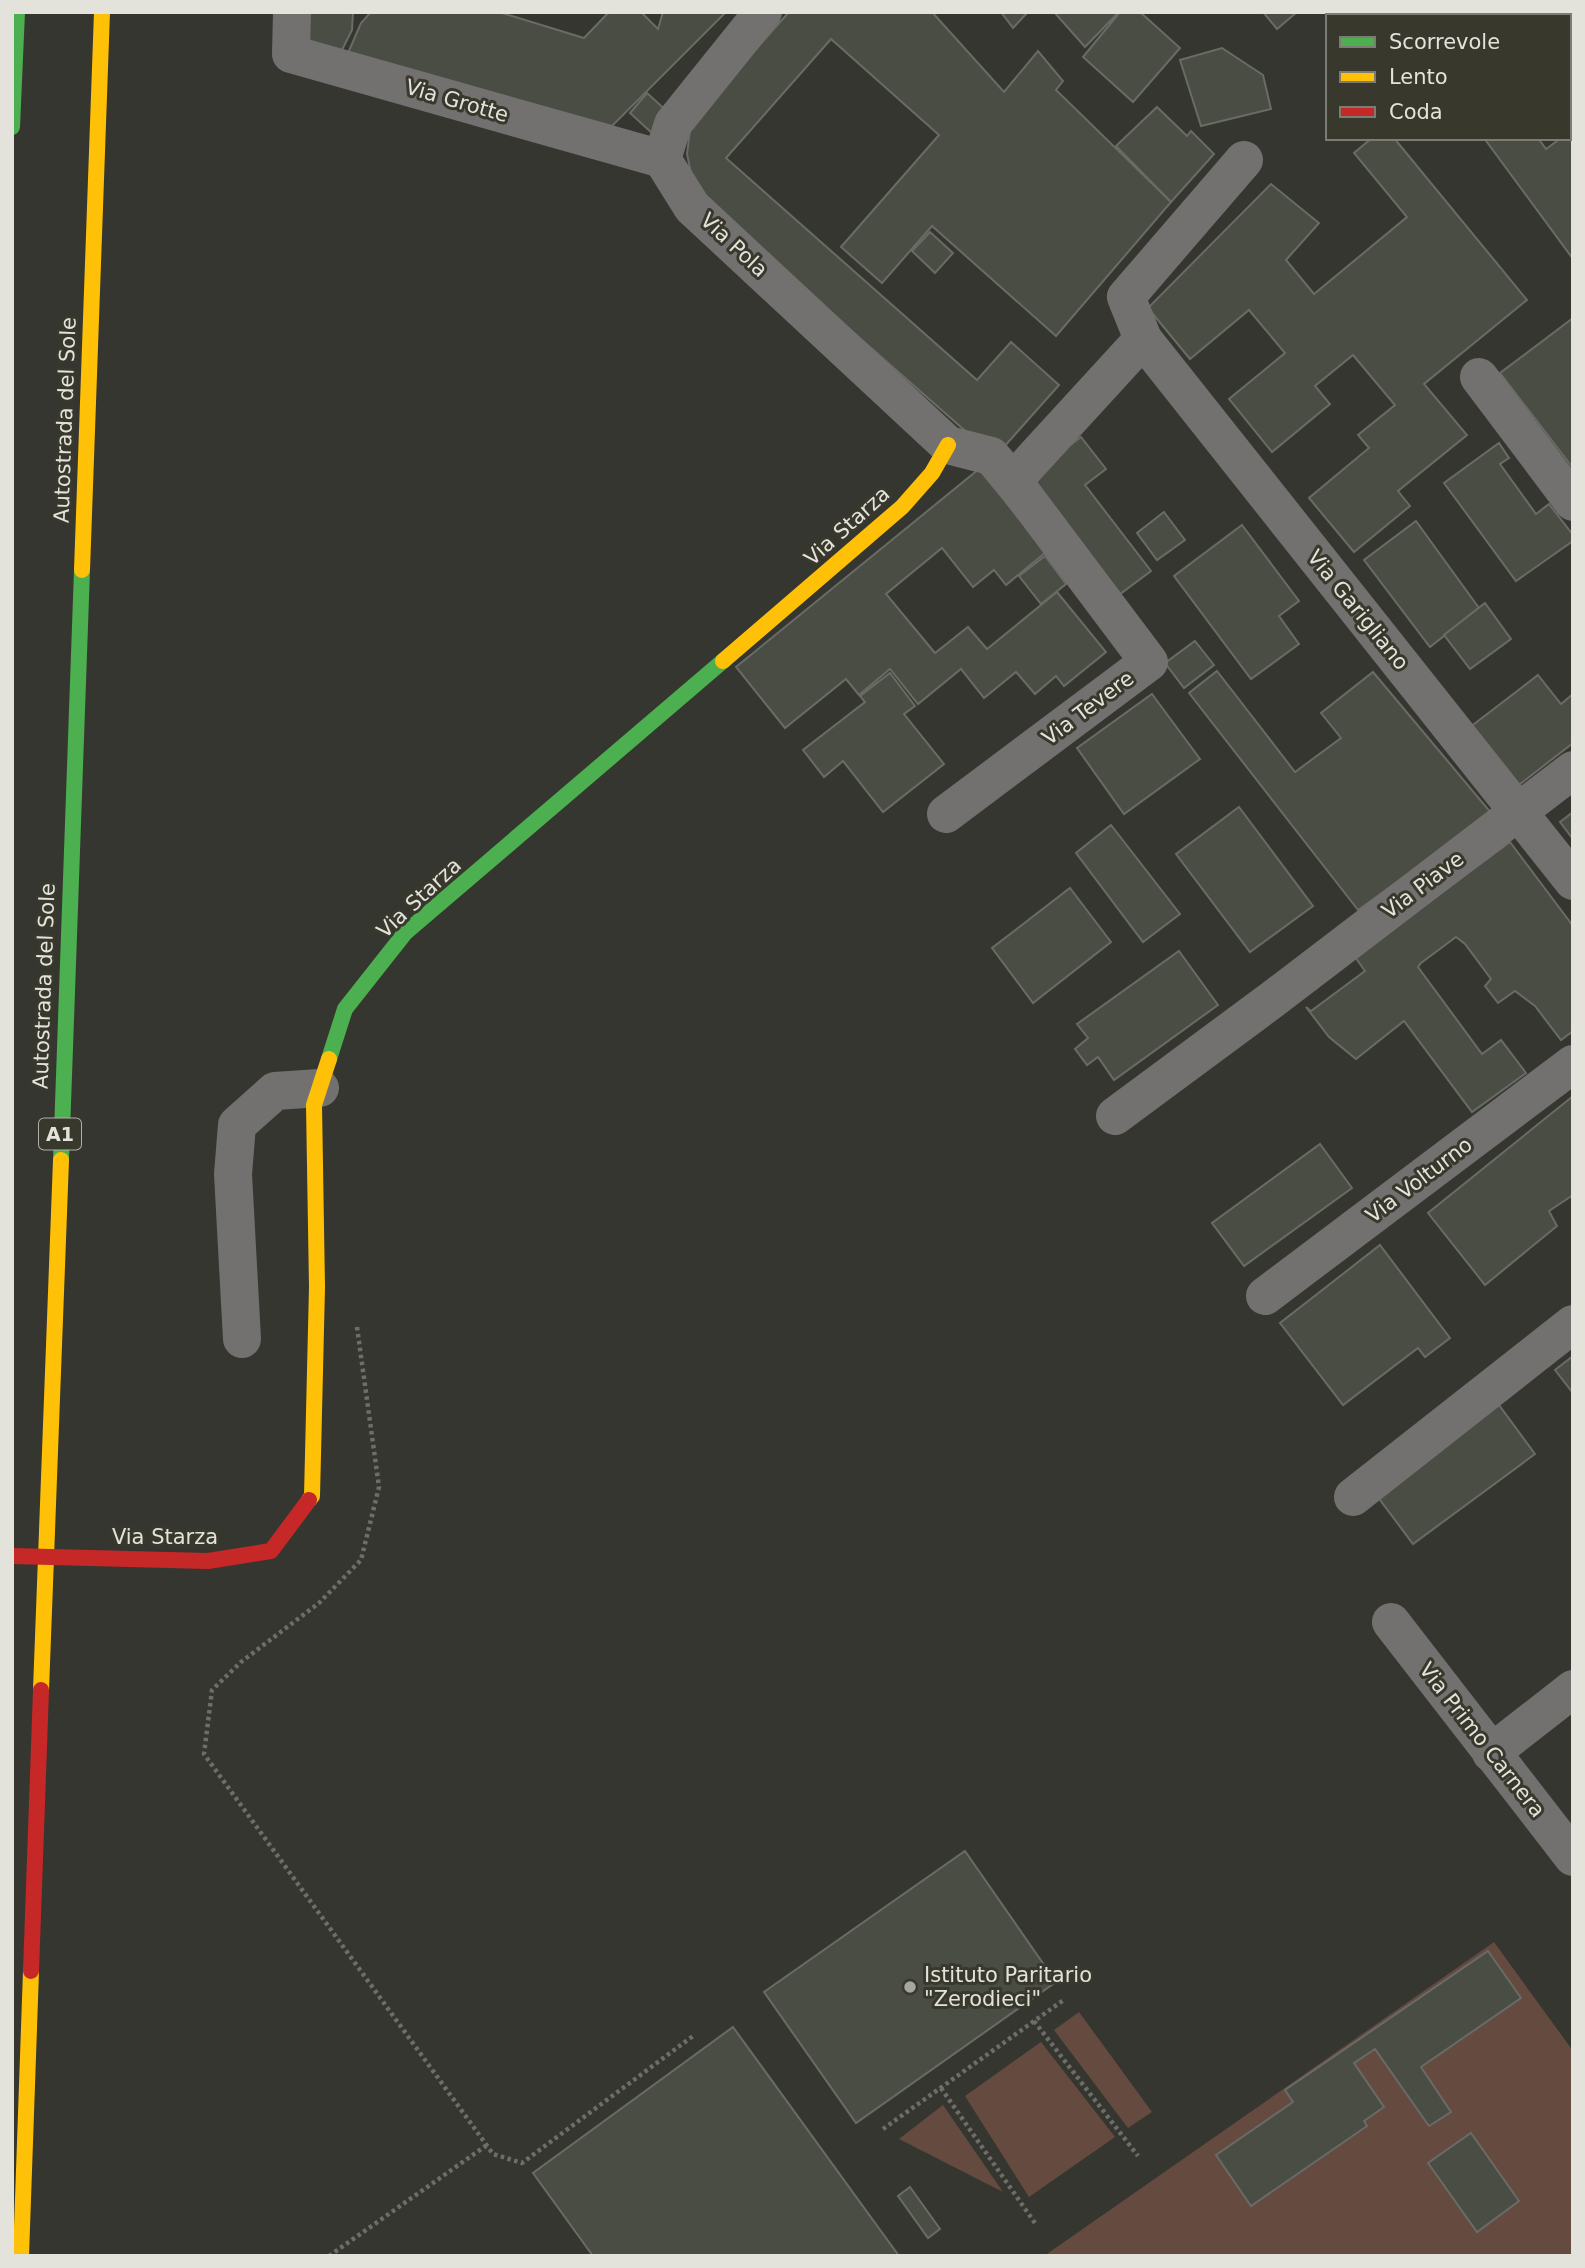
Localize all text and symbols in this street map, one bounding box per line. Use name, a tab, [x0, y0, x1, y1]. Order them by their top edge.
legend	[1326, 14, 1571, 140]
text: Scorrevole	[1389, 30, 1500, 54]
text: Lento	[1389, 65, 1448, 89]
street label: Via Grotte	[403, 75, 511, 127]
text: Coda	[1389, 100, 1443, 124]
street label: Via Pola	[696, 208, 772, 282]
street label: Autostrada del Sole	[49, 317, 81, 523]
street label: Via Starza	[799, 482, 895, 570]
street label: Via Garigliano	[1302, 545, 1414, 675]
street label: Via Tevere	[1038, 666, 1138, 750]
street label: Via Piave	[1378, 847, 1468, 923]
street label: Via Starza	[372, 853, 466, 943]
street label: Autostrada del Sole	[28, 883, 60, 1089]
road number: A1	[39, 1118, 81, 1150]
street label: Via Volturno	[1361, 1132, 1477, 1228]
street label: Via Starza	[112, 1525, 218, 1549]
street label: Via Primo Carnera	[1414, 1658, 1550, 1822]
place label: Istituto Paritario "Zerodieci"	[924, 1963, 1092, 2011]
marker: Istituto Paritario "Zerodieci"	[902, 1979, 918, 1995]

